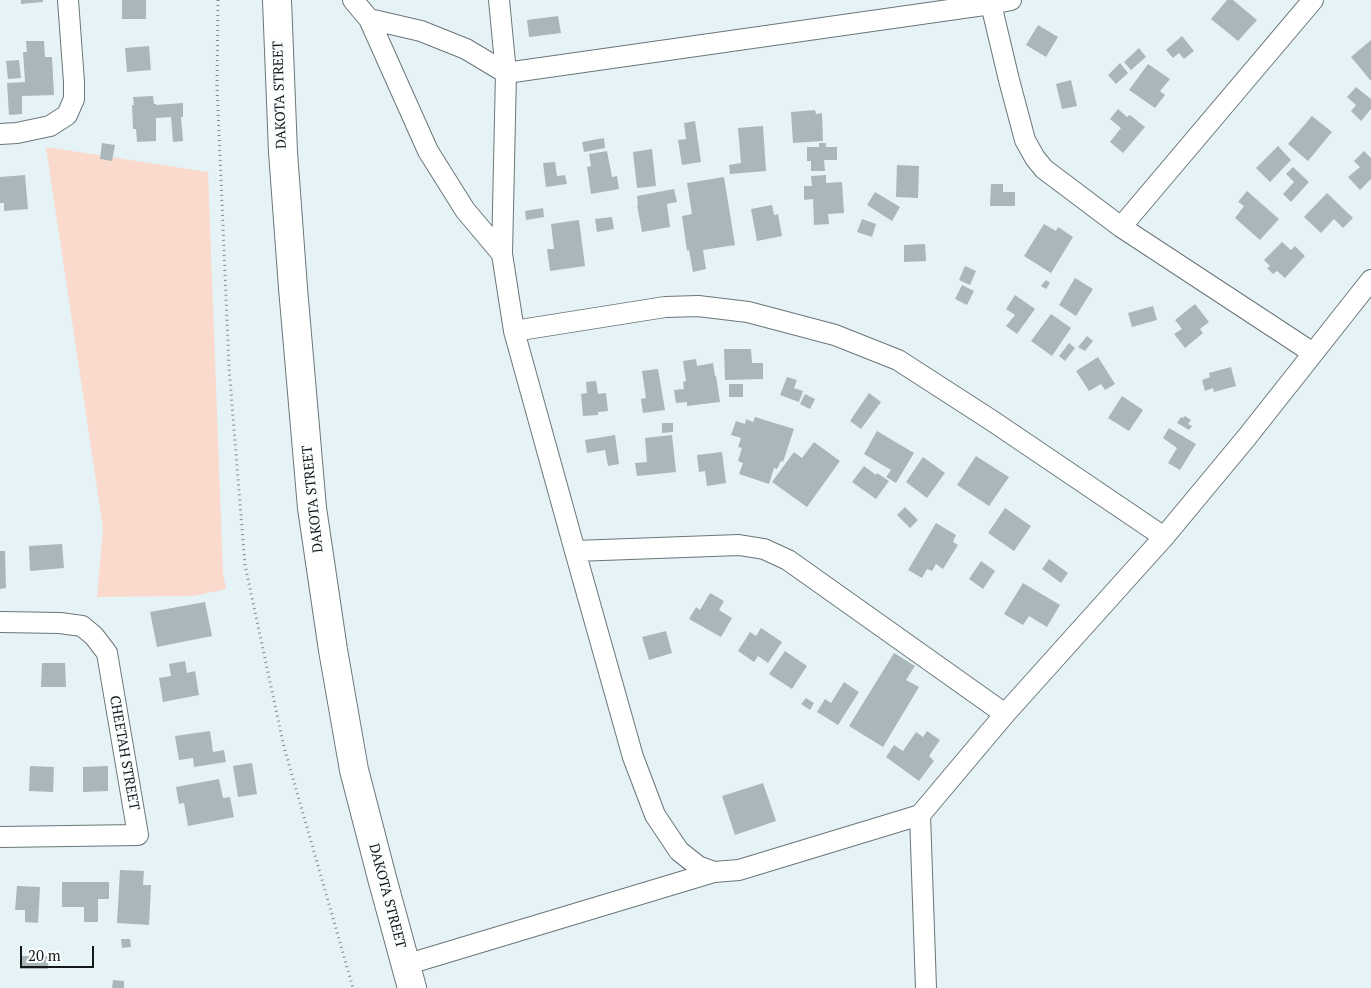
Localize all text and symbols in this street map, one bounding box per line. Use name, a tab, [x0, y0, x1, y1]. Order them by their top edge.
street label: DAKOTA STREET	[270, 41, 290, 149]
street label: DAKOTA STREET	[299, 444, 327, 554]
street label: CHEETAH STREET	[106, 694, 142, 812]
street label: DAKOTA STREET	[365, 842, 409, 950]
scale bar	[22, 936, 96, 968]
text: 20 m	[28, 945, 61, 965]

